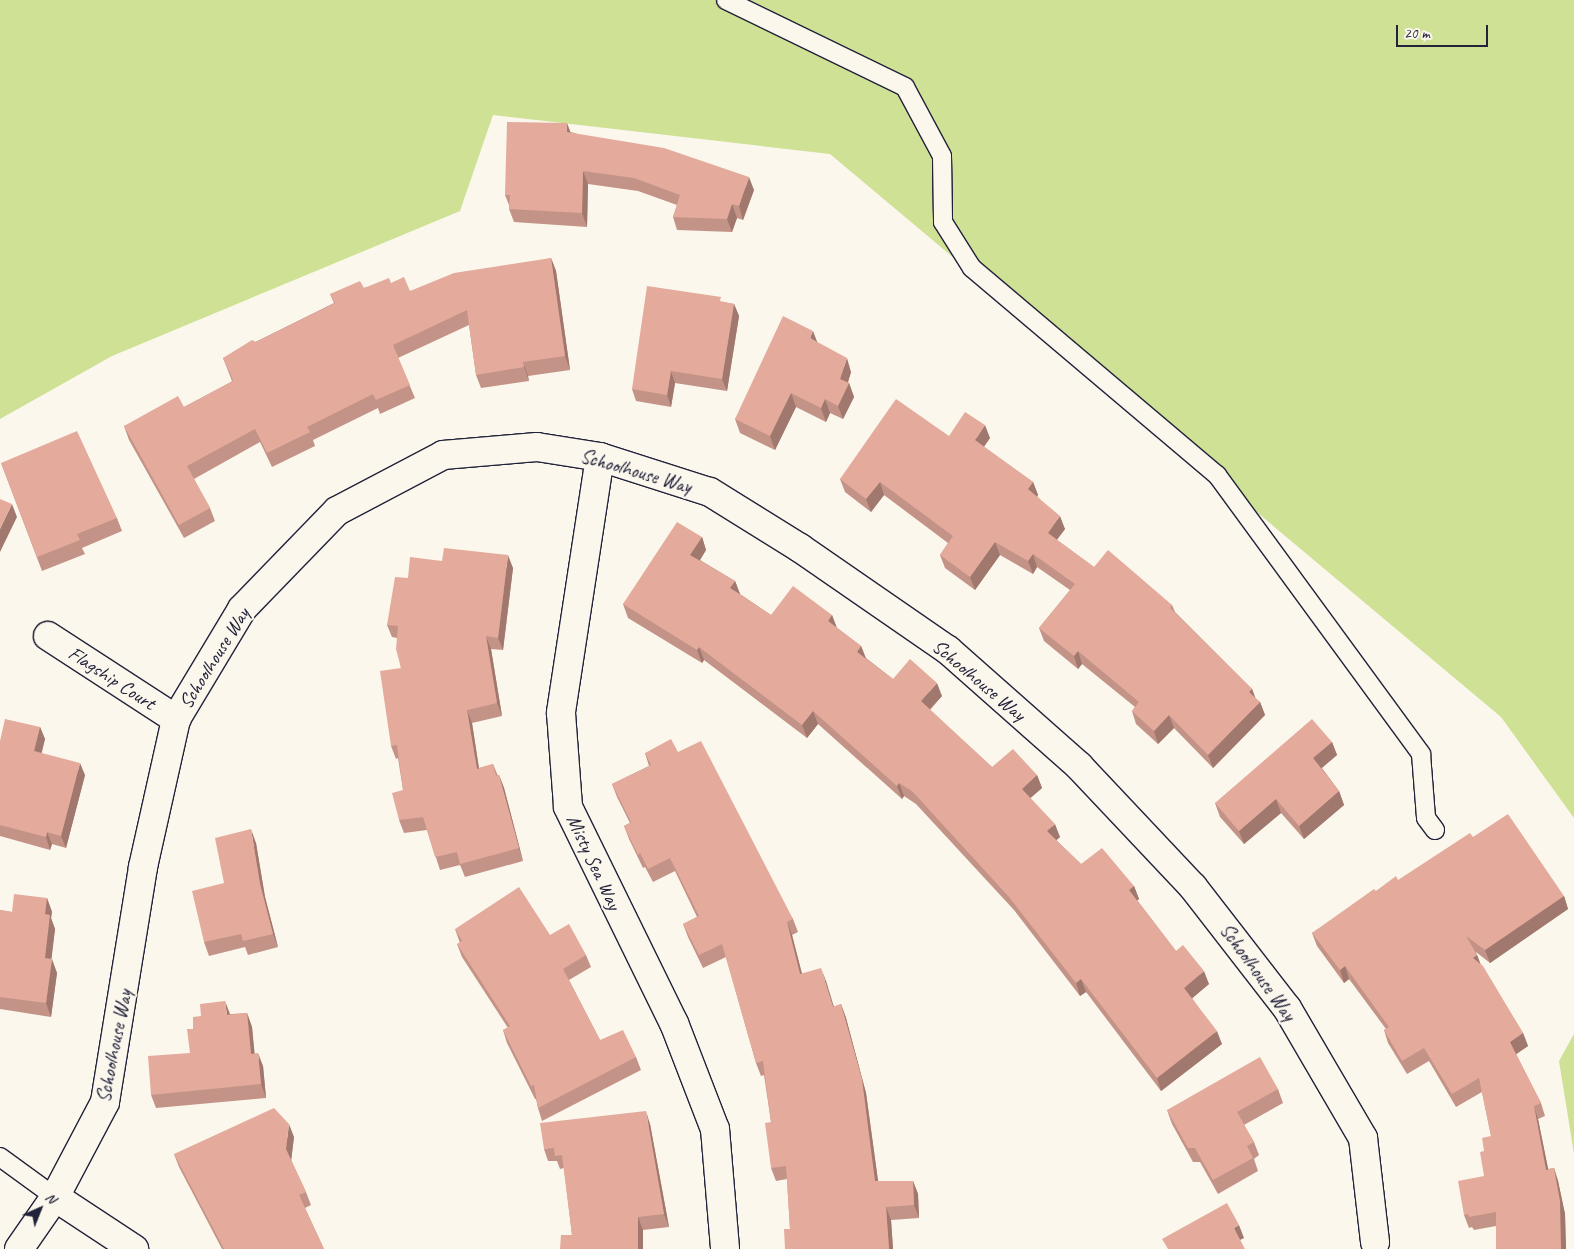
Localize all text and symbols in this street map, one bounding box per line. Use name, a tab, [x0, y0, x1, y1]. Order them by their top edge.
scale bar	[1399, 15, 1492, 47]
text: 20 m	[1404, 24, 1430, 43]
street label: Schoolhouse Way	[578, 444, 694, 498]
street label: Schoolhouse Way	[173, 603, 255, 713]
street label: Schoolhouse Way	[927, 634, 1031, 726]
street label: Flagship Court	[64, 641, 160, 715]
street label: Misty Sea Way	[562, 811, 626, 913]
street label: Schoolhouse Way	[1215, 919, 1301, 1025]
street label: Schoolhouse Way	[91, 988, 137, 1104]
north arrow	[15, 1184, 65, 1234]
text: N	[42, 1189, 60, 1207]

